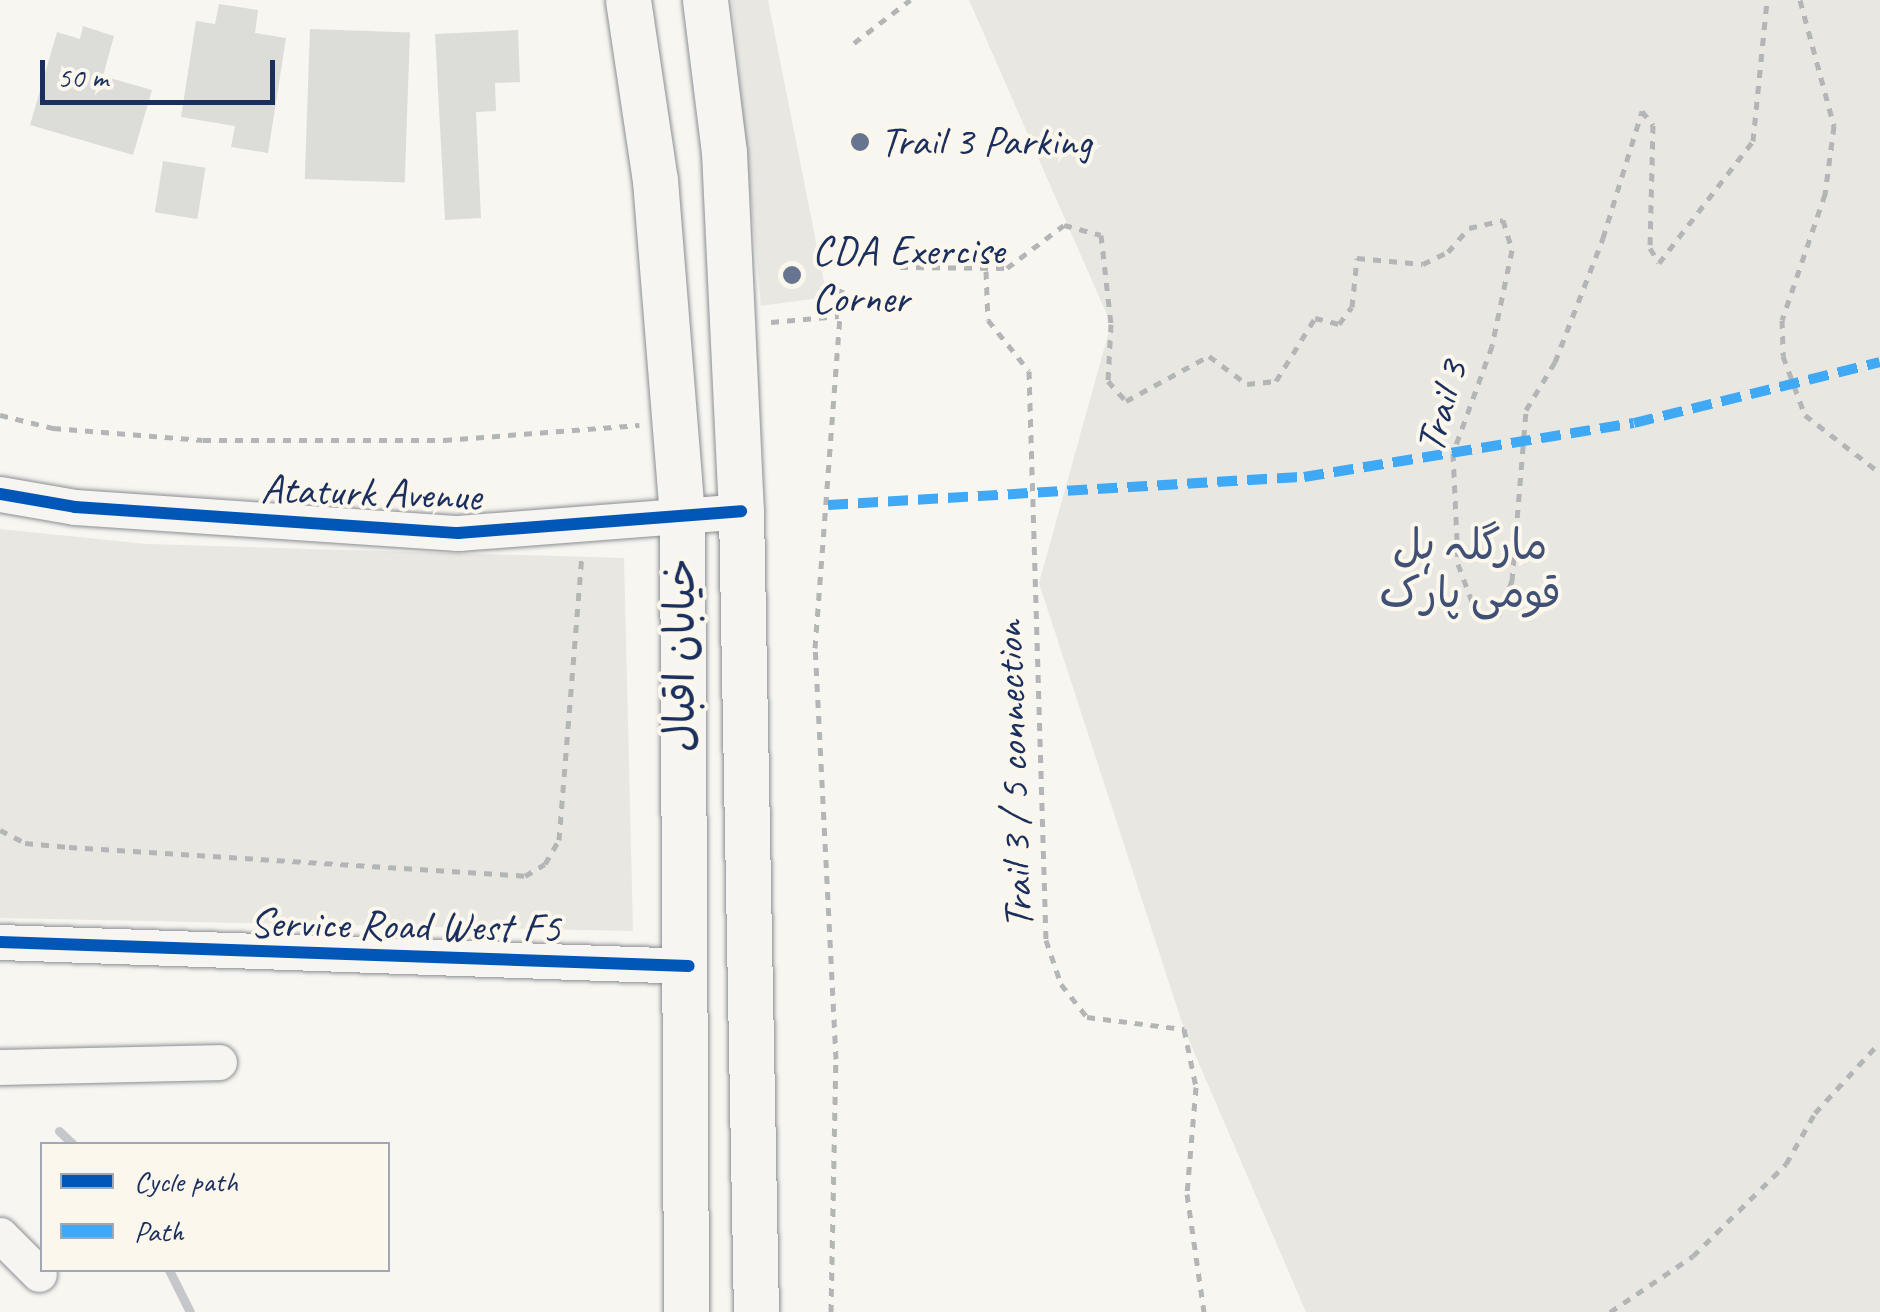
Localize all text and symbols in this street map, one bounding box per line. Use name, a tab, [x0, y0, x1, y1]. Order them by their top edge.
scale bar	[45, 40, 280, 102]
text: 50 m	[57, 58, 108, 96]
place label: Trail 3 Parking	[880, 117, 1092, 167]
marker: Trail 3 Parking	[849, 131, 871, 153]
place label: CDA Exercise Corner	[812, 226, 1004, 324]
marker: CDA Exercise Corner	[781, 264, 803, 286]
street label: Trail 3	[1405, 355, 1479, 459]
street label: Ataturk Avenue	[260, 464, 482, 522]
park label: مارگلہ ہل قومی پارک	[1379, 521, 1561, 620]
street label: خیابان اقبال	[656, 558, 706, 752]
street label: Trail 3 / 5 connection	[983, 620, 1045, 930]
street label: Service Road West F5	[249, 898, 561, 954]
legend	[40, 1142, 390, 1272]
text: Cycle path	[134, 1162, 238, 1200]
text: Path	[134, 1212, 183, 1250]

